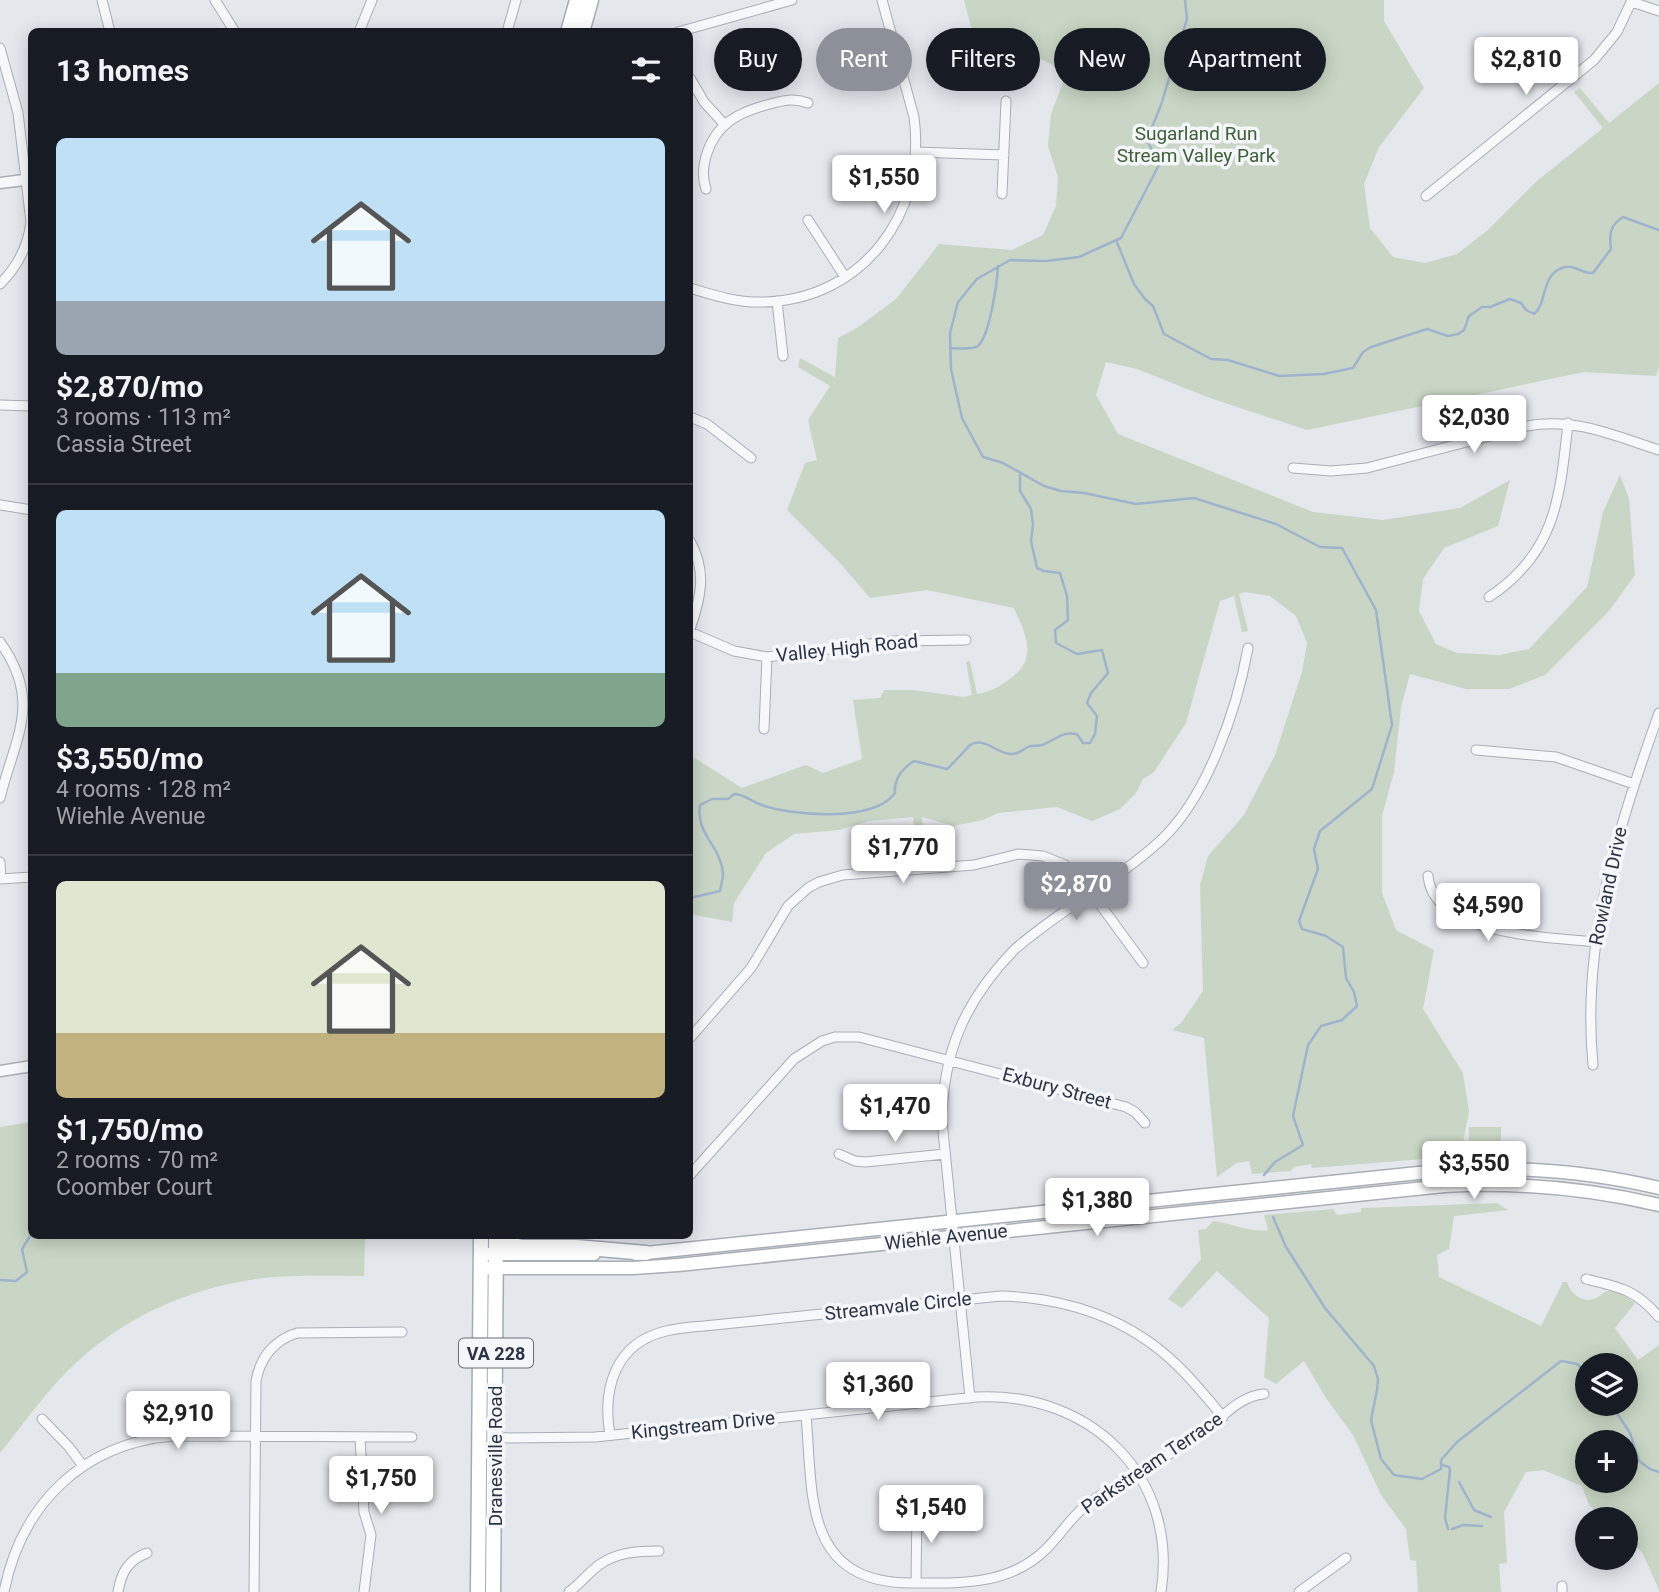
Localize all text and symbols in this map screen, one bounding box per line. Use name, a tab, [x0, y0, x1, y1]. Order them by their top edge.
chip: Buy	[714, 28, 802, 91]
chip: Rent	[816, 28, 912, 91]
chip: Filters	[926, 28, 1040, 91]
chip: New	[1054, 28, 1150, 91]
chip: Apartment	[1164, 28, 1326, 91]
pin: $2,810	[1469, 38, 1583, 97]
text: $2,810	[1490, 46, 1562, 73]
icon: filters	[627, 51, 665, 89]
text: 13 homes	[56, 53, 189, 88]
park label: Sugarland Run Stream Valley Park	[1117, 122, 1276, 167]
pin: $1,550	[827, 156, 941, 215]
text: $1,550	[848, 164, 920, 191]
icon: home	[298, 183, 424, 309]
text: $2,870/mo	[56, 369, 204, 404]
pin: $2,030	[1417, 396, 1531, 455]
text: 3 rooms · 113 m²	[56, 404, 231, 431]
text: $2,030	[1438, 404, 1510, 431]
text: Cassia Street	[56, 431, 192, 458]
icon: home	[298, 555, 424, 681]
street label: Valley High Road	[775, 629, 919, 667]
text: $3,550/mo	[56, 741, 204, 776]
text: 4 rooms · 128 m²	[56, 776, 231, 803]
text: Wiehle Avenue	[56, 803, 206, 830]
street label: Rowland Drive	[1584, 825, 1632, 947]
pin: $1,770	[846, 826, 960, 885]
text: $1,770	[867, 834, 939, 861]
pin: $2,870	[1019, 862, 1133, 922]
text: $2,870	[1040, 871, 1112, 898]
pin: $4,590	[1431, 884, 1545, 943]
text: $4,590	[1452, 892, 1524, 919]
icon: home	[298, 926, 424, 1052]
street label: Exbury Street	[1000, 1062, 1114, 1114]
pin: $1,470	[838, 1084, 952, 1144]
text: $1,470	[859, 1093, 931, 1120]
text: $1,750/mo	[56, 1112, 204, 1147]
pin: $3,550	[1417, 1142, 1531, 1201]
text: 2 rooms · 70 m²	[56, 1147, 218, 1174]
text: $3,550	[1438, 1150, 1510, 1177]
text: Coomber Court	[56, 1174, 213, 1201]
pin: $1,380	[1040, 1178, 1154, 1238]
text: $1,380	[1061, 1187, 1133, 1214]
street label: Wiehle Avenue	[883, 1219, 1009, 1255]
street label: Streamvale Circle	[823, 1287, 973, 1325]
road number: VA 228	[459, 1338, 533, 1368]
map controls	[1575, 1353, 1638, 1570]
button: layers	[1575, 1353, 1638, 1416]
pin: $1,360	[821, 1362, 935, 1422]
text: $1,360	[842, 1371, 914, 1398]
street label: Dranesville Road	[484, 1386, 507, 1526]
pin: $2,910	[121, 1392, 235, 1451]
text: $2,910	[142, 1400, 214, 1427]
street label: Kingstream Drive	[630, 1406, 776, 1444]
street label: Parkstream Terrace	[1077, 1407, 1227, 1519]
button: +	[1575, 1430, 1638, 1493]
pin: $1,750	[324, 1456, 438, 1516]
text: $1,750	[345, 1465, 417, 1492]
pin: $1,540	[874, 1486, 988, 1545]
text: $1,540	[895, 1494, 967, 1521]
button: −	[1575, 1507, 1638, 1570]

